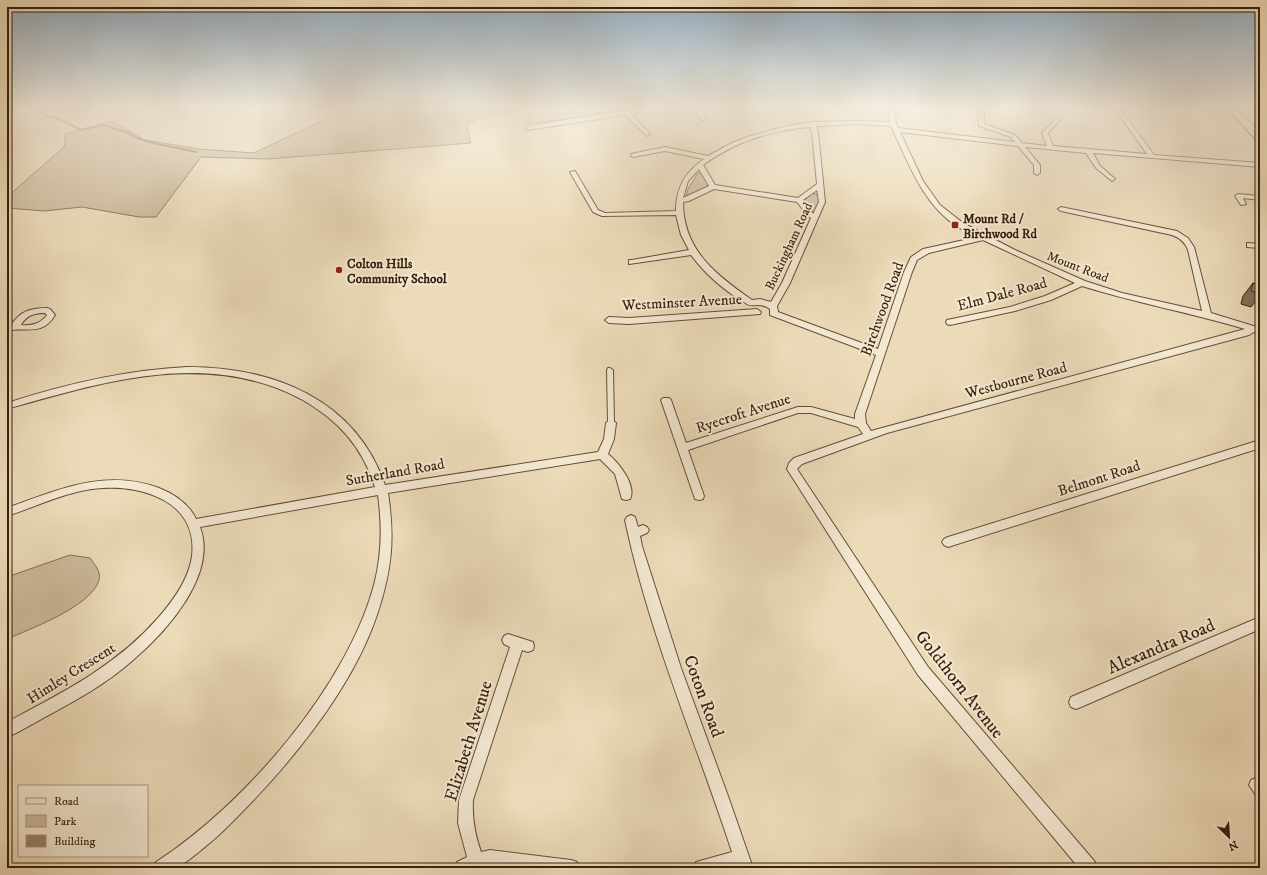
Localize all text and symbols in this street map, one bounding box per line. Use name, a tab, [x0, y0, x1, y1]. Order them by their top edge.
street label: Buckingham Road	[762, 200, 816, 293]
place label: Mount Rd / Birchwood Rd	[963, 211, 1038, 242]
marker: Mount Rd / Birchwood Rd	[950, 220, 960, 230]
street label: Mount Road	[1044, 248, 1111, 286]
place label: Colton Hills Community School	[347, 256, 448, 288]
street label: Birchwood Road	[857, 259, 908, 359]
marker: Colton Hills Community School	[334, 265, 344, 275]
street label: Elm Dale Road	[955, 273, 1050, 316]
street label: Westminster Avenue	[621, 290, 742, 315]
street label: Westbourne Road	[962, 358, 1070, 403]
street label: Ryecroft Avenue	[693, 389, 793, 438]
street label: Sutherland Road	[344, 454, 446, 491]
street label: Belmont Road	[1056, 456, 1143, 501]
street label: Alexandra Road	[1104, 614, 1218, 679]
street label: Goldthorn Avenue	[910, 626, 1008, 743]
street label: Himley Crescent	[24, 639, 119, 708]
street label: Coton Road	[678, 652, 728, 740]
street label: Elizabeth Avenue	[440, 678, 498, 804]
legend	[18, 785, 148, 857]
text: Road	[54, 794, 79, 809]
text: Park	[54, 814, 76, 829]
north arrow	[1209, 817, 1249, 857]
text: Building	[54, 834, 95, 849]
text: N	[1226, 837, 1240, 853]

